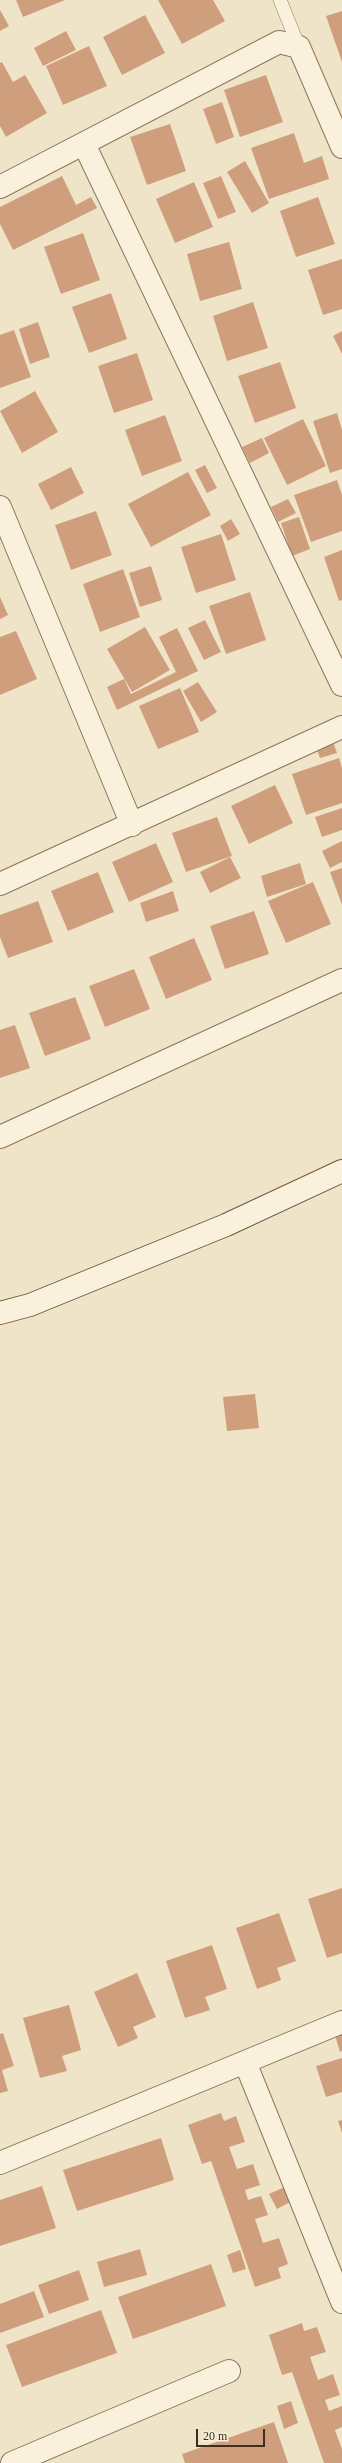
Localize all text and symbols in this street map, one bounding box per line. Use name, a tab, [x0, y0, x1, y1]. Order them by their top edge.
scale bar	[198, 2421, 267, 2447]
text: 20 m	[203, 2429, 227, 2443]

